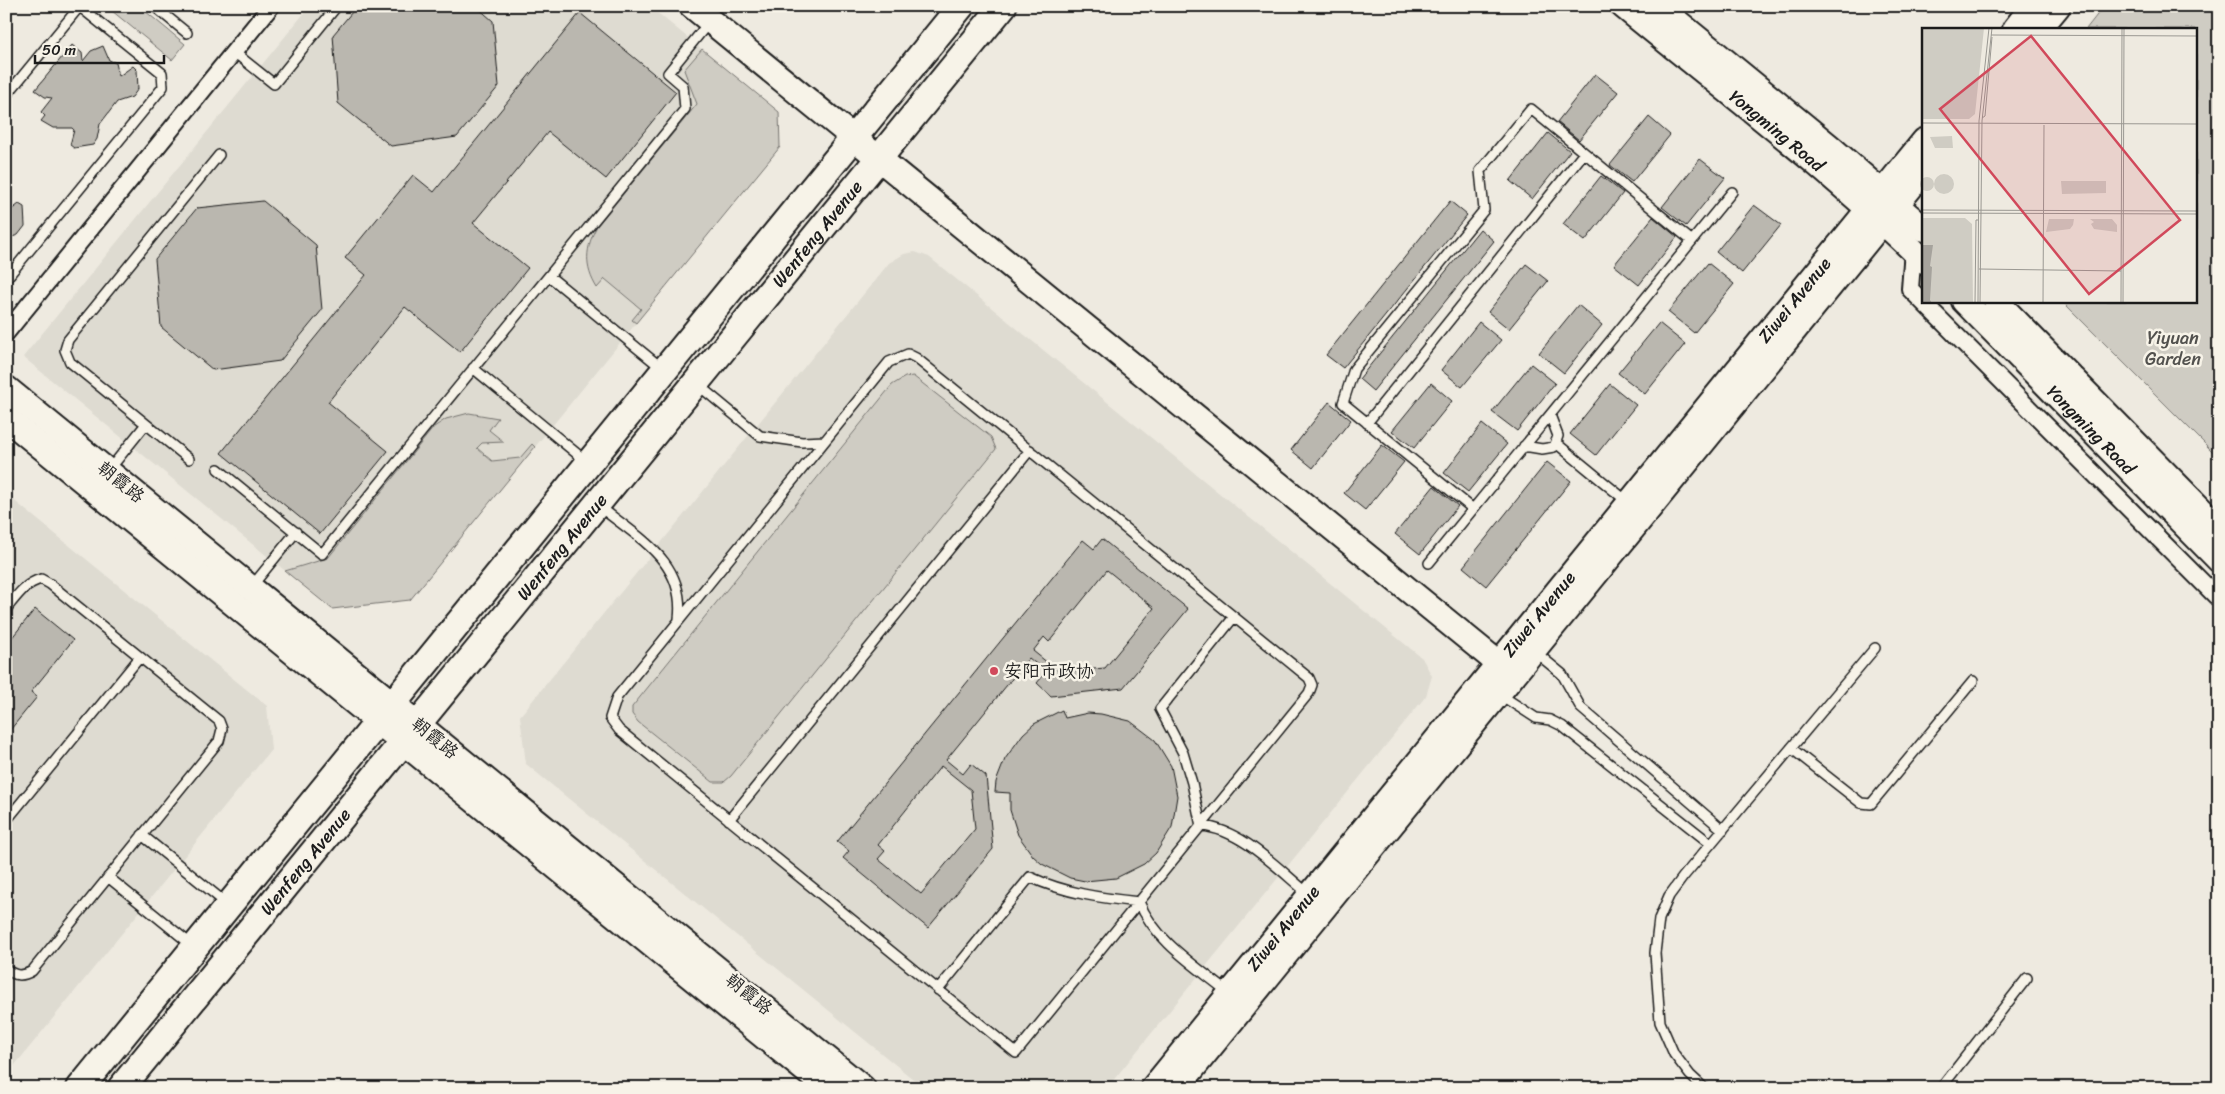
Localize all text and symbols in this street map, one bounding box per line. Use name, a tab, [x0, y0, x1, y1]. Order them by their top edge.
inset map	[1922, 28, 2198, 302]
scale bar	[35, 32, 164, 64]
text: 50 m	[42, 37, 77, 63]
street label: Yongming Road	[1722, 81, 1833, 181]
street label: Wenfeng Avenue	[763, 173, 871, 295]
street label: Ziwei Avenue	[1749, 250, 1840, 350]
park label: Yiyuan Garden	[2145, 322, 2201, 375]
street label: Yongming Road	[2039, 377, 2144, 484]
street label: 朝霞路	[90, 453, 152, 511]
street label: Wenfeng Avenue	[508, 486, 616, 608]
street label: Ziwei Avenue	[1494, 564, 1584, 664]
place label: 安阳市政协	[1004, 655, 1094, 687]
marker: 安阳市政协	[988, 665, 1000, 677]
street label: 朝霞路	[404, 709, 466, 767]
street label: Wenfeng Avenue	[252, 801, 359, 923]
street label: Ziwei Avenue	[1238, 878, 1328, 979]
street label: 朝霞路	[718, 965, 780, 1023]

